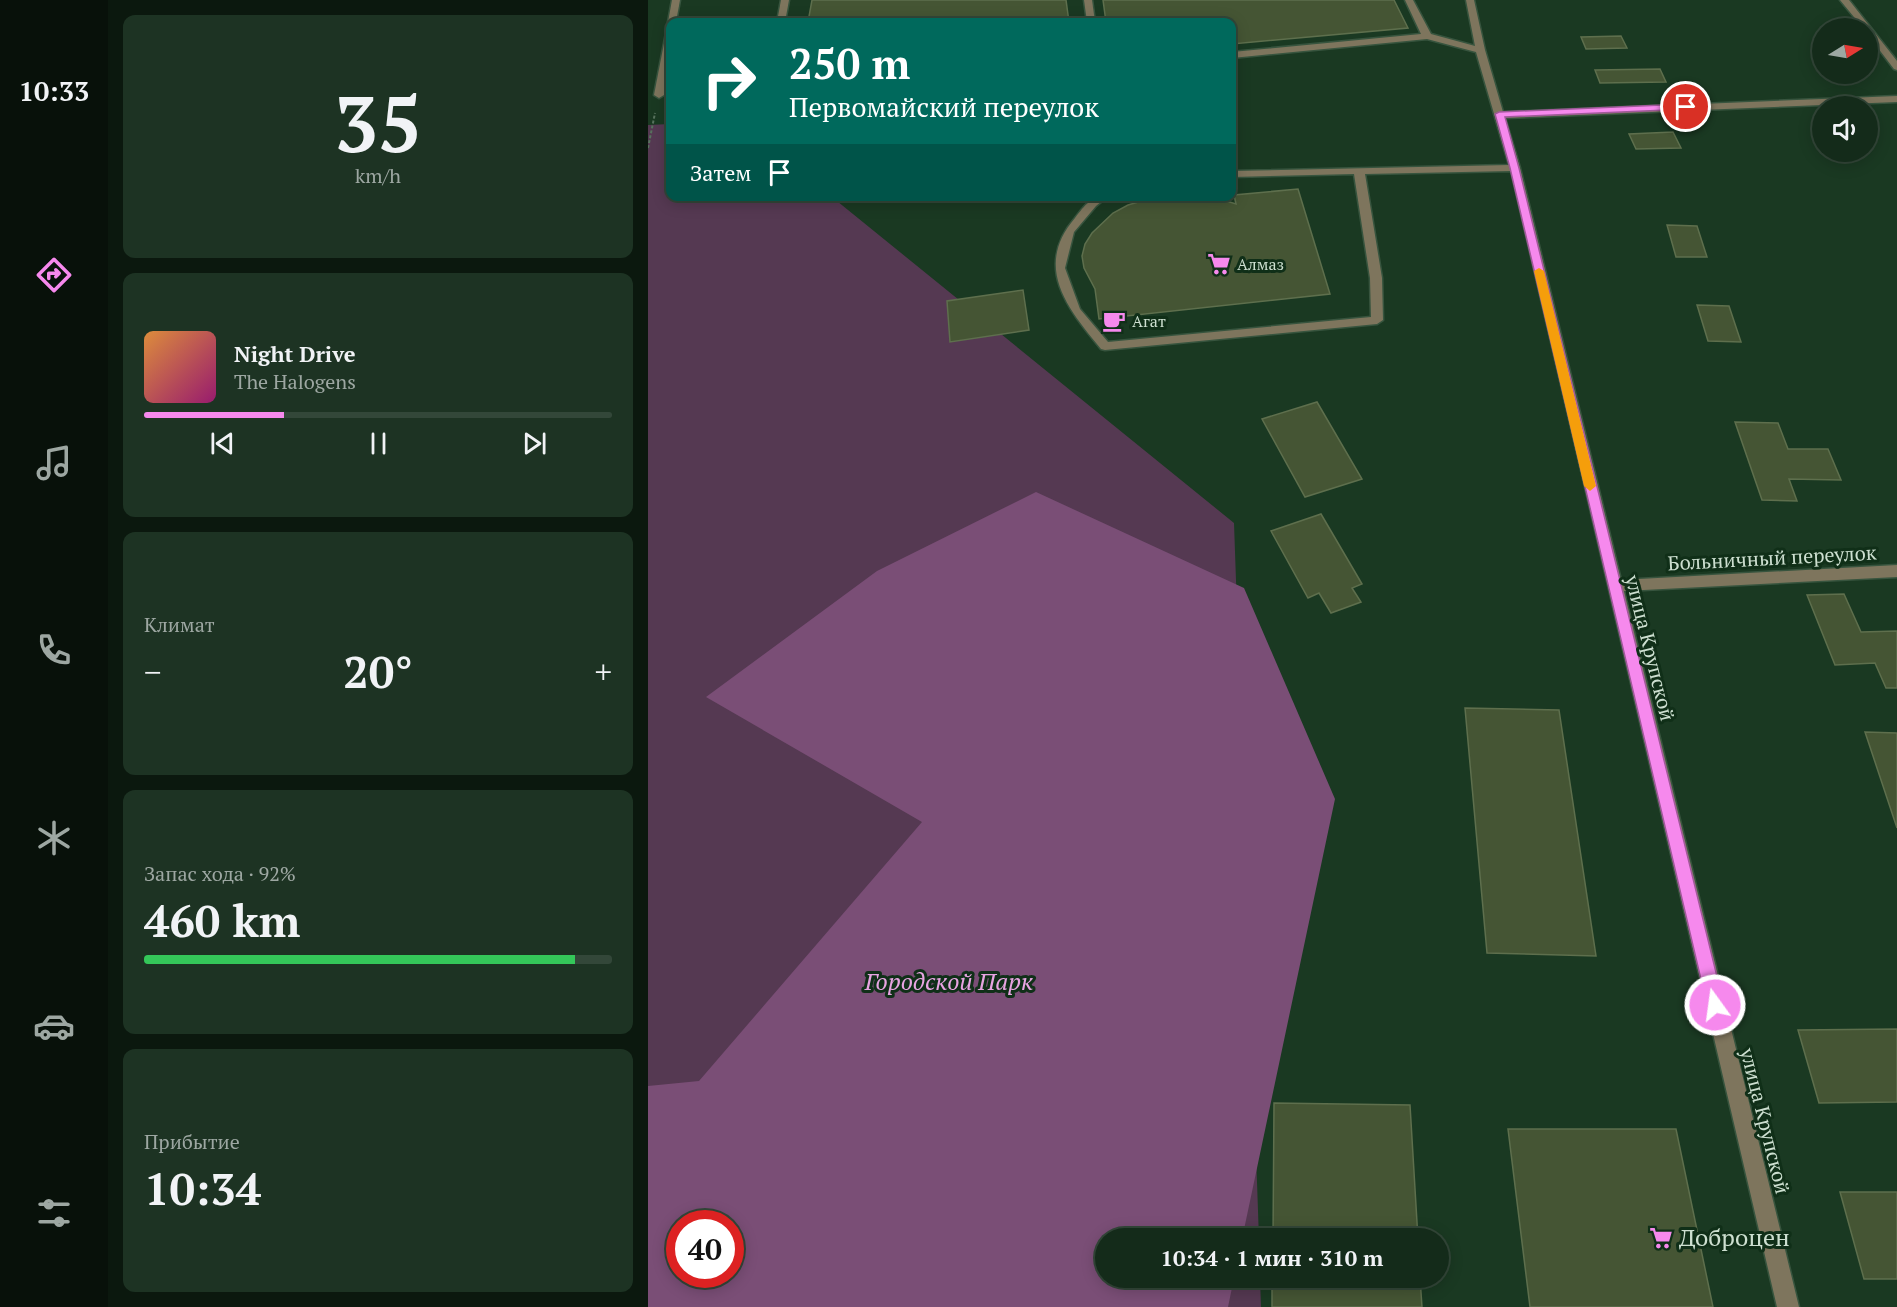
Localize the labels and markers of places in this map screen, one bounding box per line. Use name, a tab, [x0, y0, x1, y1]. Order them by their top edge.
pin	[1660, 81, 1711, 132]
supermarket icon: Алмаз	[1206, 251, 1232, 277]
place label: Алмаз	[1237, 253, 1284, 275]
cafe icon: Агат	[1101, 308, 1127, 334]
place label: Агат	[1132, 310, 1166, 332]
place label: Доброцен	[1679, 1221, 1790, 1253]
supermarket icon: Доброцен	[1648, 1225, 1674, 1251]

